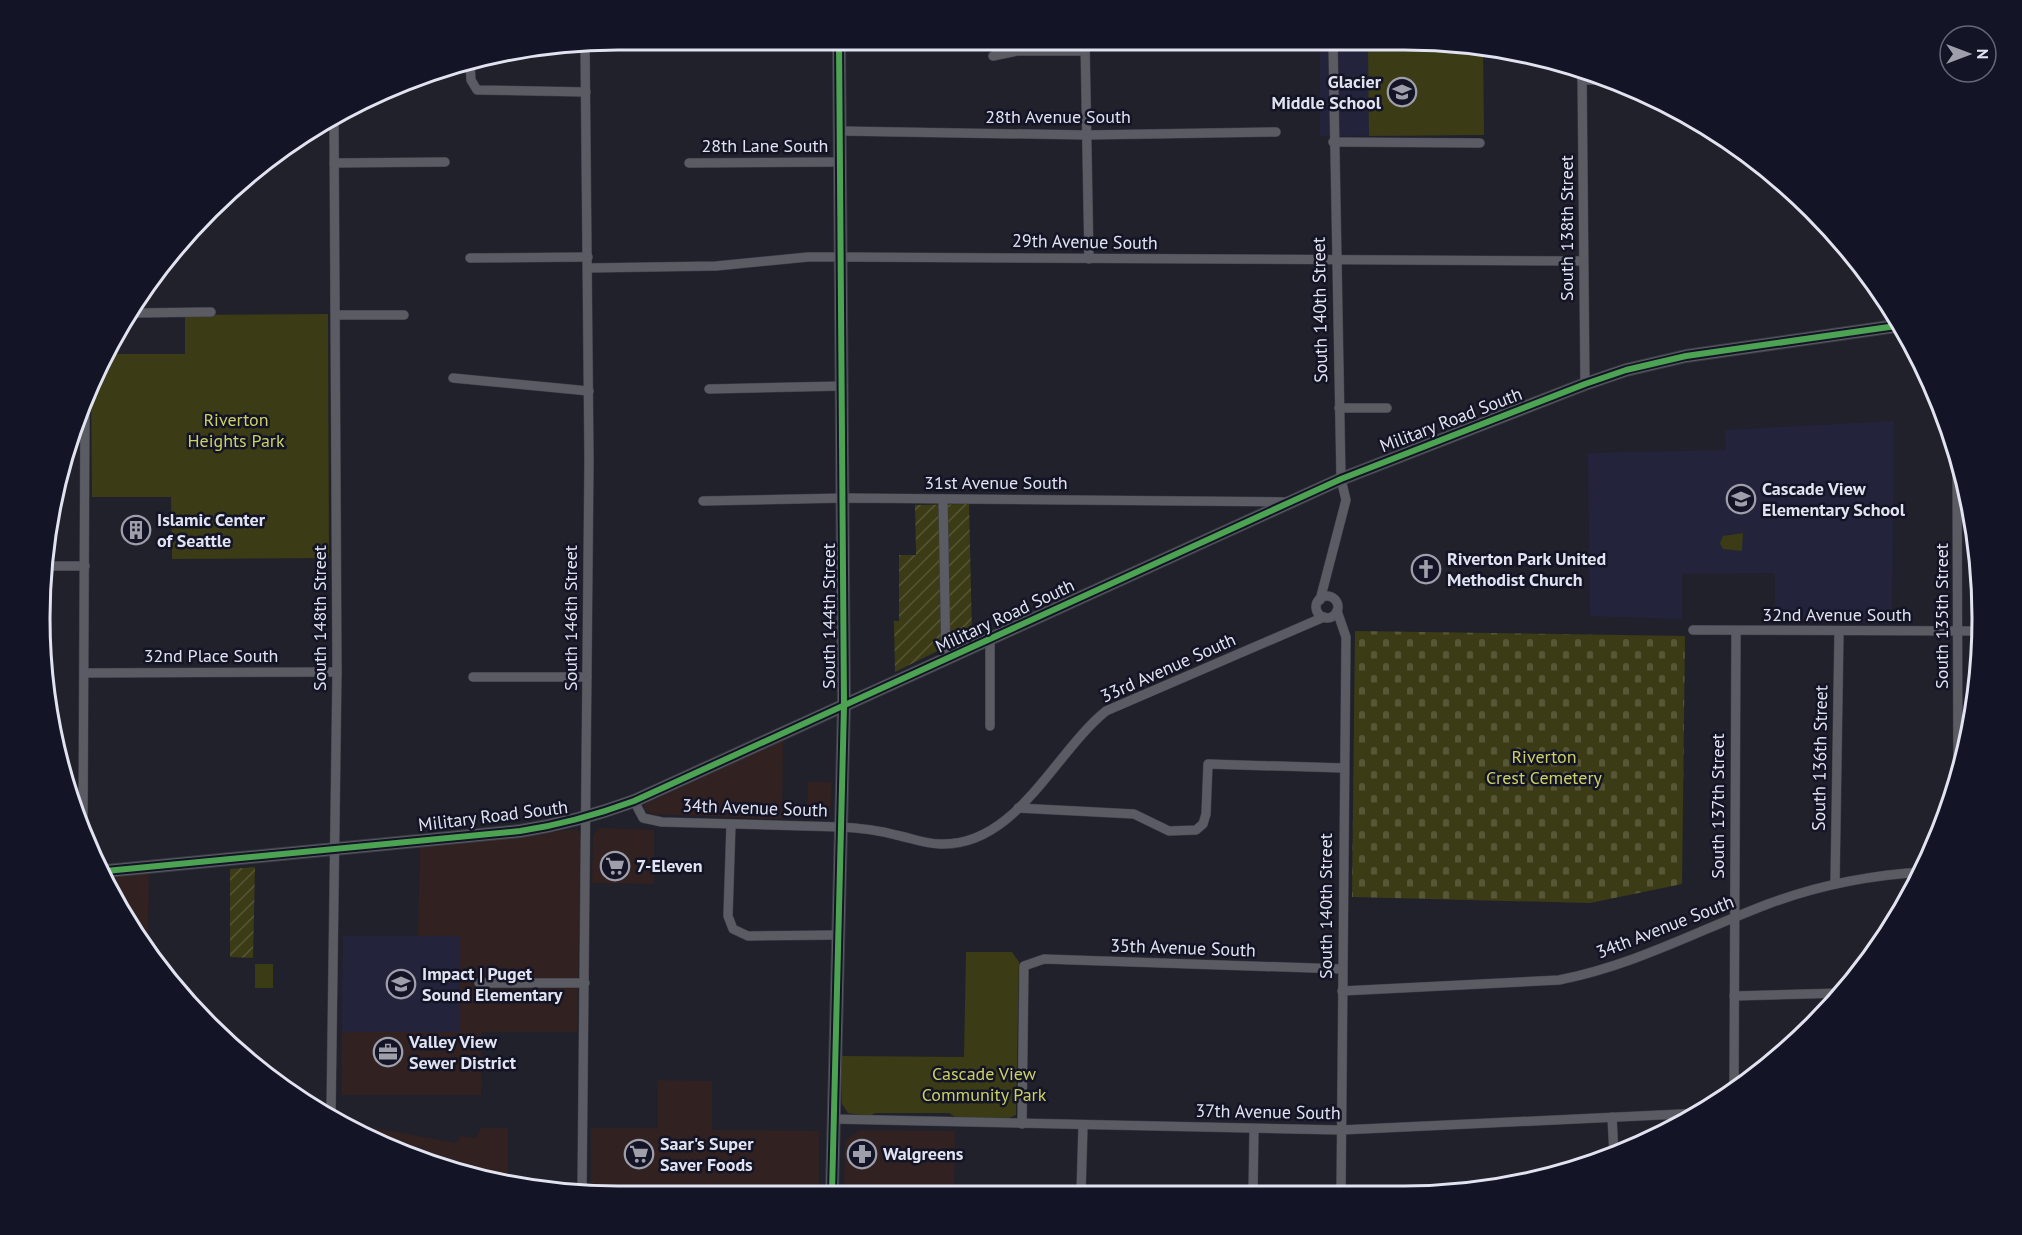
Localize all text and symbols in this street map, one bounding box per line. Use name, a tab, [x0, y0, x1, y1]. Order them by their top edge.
north arrow	[1938, 24, 1998, 84]
text: N	[1973, 49, 1993, 59]
place label: Glacier Middle School	[1272, 70, 1382, 114]
school or university icon: Glacier Middle School	[1386, 76, 1418, 108]
street label: 28th Avenue South	[985, 105, 1131, 128]
street label: 28th Lane South	[702, 134, 828, 157]
street label: South 138th Street	[1555, 155, 1578, 301]
street label: 29th Avenue South	[1012, 229, 1158, 254]
street label: South 140th Street	[1307, 237, 1332, 383]
street label: Military Road South	[1376, 382, 1525, 457]
park label: Riverton Heights Park	[187, 408, 285, 452]
street label: 31st Avenue South	[924, 471, 1068, 494]
place label: Cascade View Elementary School	[1762, 477, 1906, 521]
school or university icon: Cascade View Elementary School	[1725, 483, 1757, 515]
place label: Islamic Center of Seattle	[157, 508, 266, 552]
building icon: Islamic Center of Seattle	[120, 514, 152, 546]
street label: South 144th Street	[817, 543, 840, 689]
street label: South 135th Street	[1930, 543, 1953, 689]
street label: South 148th Street	[308, 545, 331, 691]
street label: South 146th Street	[559, 545, 582, 691]
place label: Riverton Park United Methodist Church	[1447, 547, 1606, 591]
church icon: Riverton Park United Methodist Church	[1410, 553, 1442, 585]
street label: Military Road South	[932, 573, 1078, 658]
street label: 32nd Avenue South	[1762, 603, 1912, 626]
street label: 33rd Avenue South	[1097, 627, 1239, 708]
street label: 32nd Place South	[144, 644, 278, 667]
street label: South 136th Street	[1807, 685, 1832, 831]
street label: South 137th Street	[1706, 733, 1729, 879]
park label: Riverton Crest Cemetery	[1486, 745, 1603, 789]
street label: 34th Avenue South	[682, 793, 828, 822]
street label: Military Road South	[417, 795, 569, 836]
street label: South 140th Street	[1314, 833, 1337, 979]
supermarket icon: 7-Eleven	[599, 850, 631, 882]
place label: 7-Eleven	[636, 854, 703, 877]
street label: 34th Avenue South	[1593, 890, 1737, 963]
street label: 35th Avenue South	[1110, 933, 1256, 962]
place label: Impact | Puget Sound Elementary	[422, 962, 563, 1006]
school or university icon: Impact | Puget Sound Elementary	[385, 968, 417, 1000]
place label: Valley View Sewer District	[408, 1030, 517, 1074]
office icon: Valley View Sewer District	[372, 1036, 404, 1068]
park label: Cascade View Community Park	[922, 1062, 1047, 1106]
street label: 37th Avenue South	[1195, 1099, 1341, 1124]
place label: Saar's Super Saver Foods	[660, 1132, 754, 1176]
supermarket icon: Saar's Super Saver Foods	[623, 1138, 655, 1170]
pharmacy icon: Walgreens	[846, 1138, 878, 1170]
place label: Walgreens	[883, 1142, 964, 1165]

